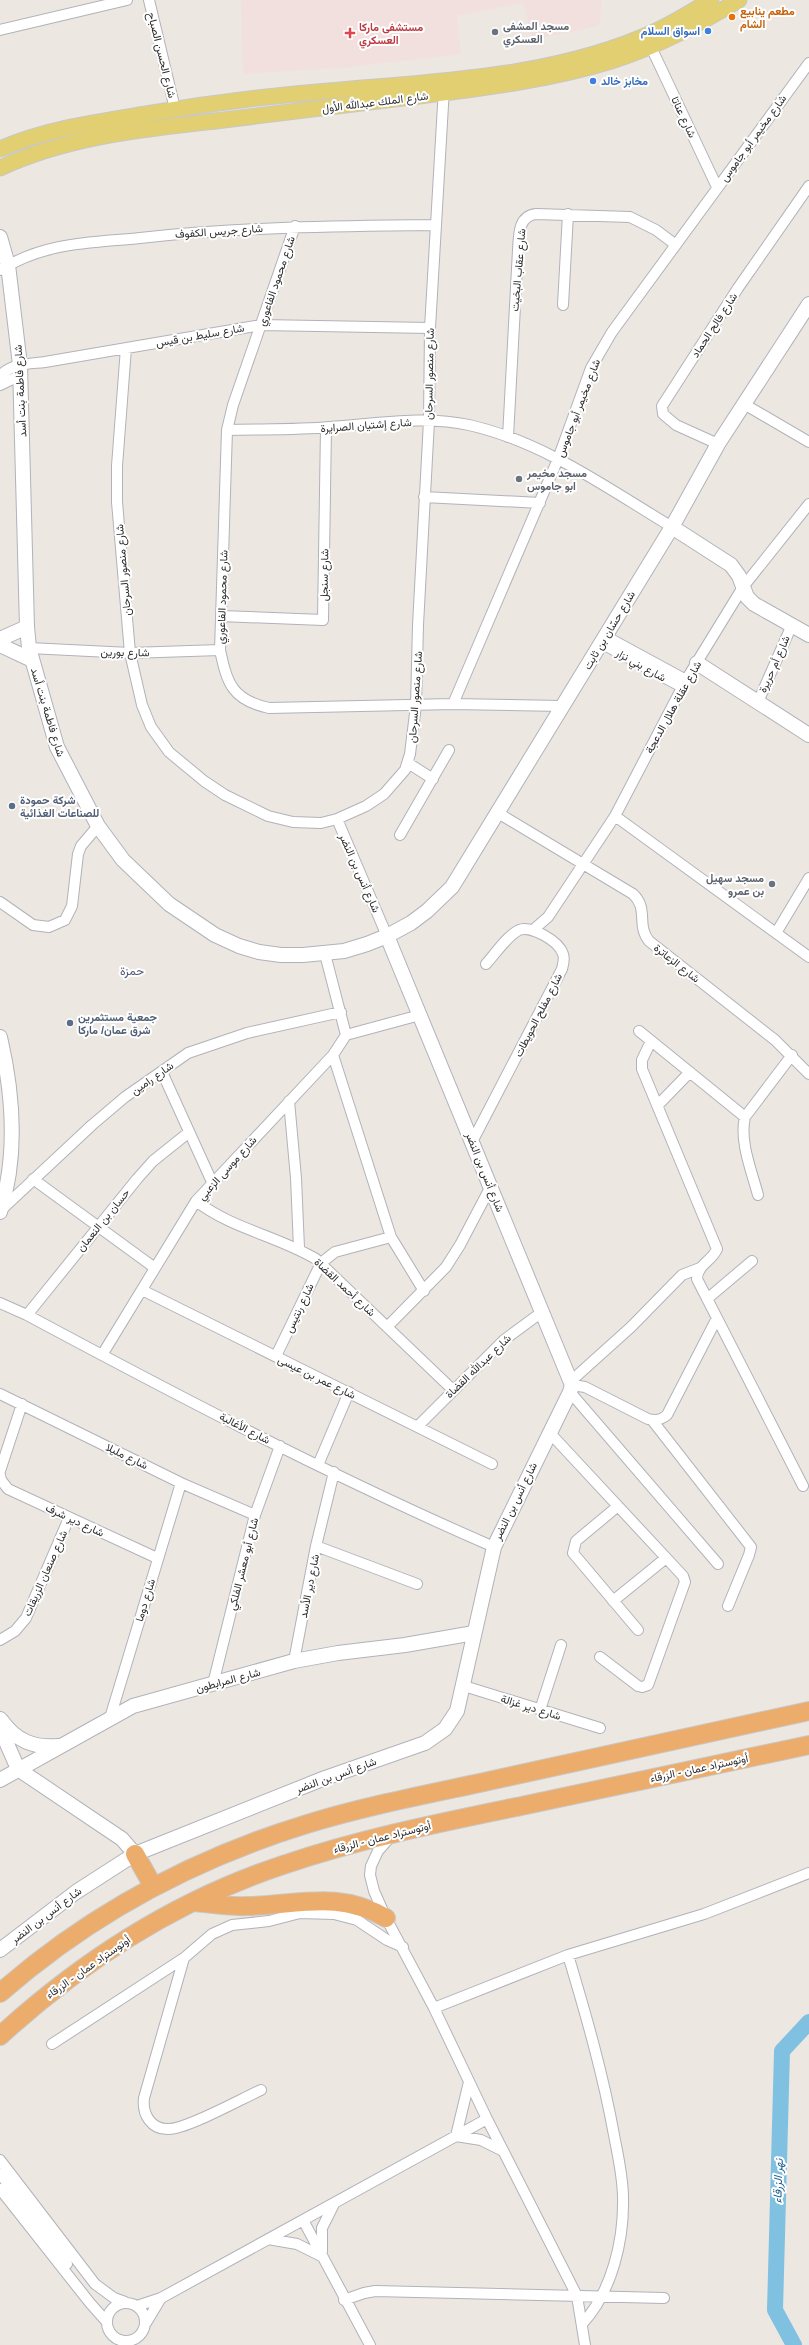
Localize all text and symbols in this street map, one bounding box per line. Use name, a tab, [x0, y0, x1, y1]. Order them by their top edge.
place label: مطعم ينابيع الشام	[740, 5, 795, 32]
street label: شارع الحسن الصباح	[144, 11, 179, 100]
marker: مطعم ينابيع الشام	[727, 12, 737, 22]
place label: مسجد المشفى العسكري	[503, 20, 569, 48]
place label: مستشفى ماركا العسكري	[359, 21, 423, 49]
place label: اسواق السلام	[641, 25, 700, 39]
marker: اسواق السلام	[703, 26, 713, 36]
marker: مستشفى ماركا العسكري	[344, 27, 356, 39]
marker: مسجد المشفى العسكري	[490, 27, 500, 37]
place label: مخابز خالد	[601, 75, 648, 88]
marker: مخابز خالد	[588, 76, 598, 86]
street label: شارع الملك عبدالله الأول	[321, 89, 429, 116]
street label: شارع مخيمر أبو جاموس	[718, 92, 790, 185]
street label: شارع عناتا	[667, 95, 699, 141]
street label: شارع جريس الكفوف	[175, 222, 264, 242]
street label: شارع عقاب البخيت	[508, 228, 530, 312]
street label: شارع محمود الفاعوري	[255, 234, 301, 329]
street label: شارع فالح الحماد	[689, 290, 741, 361]
street label: شارع سليط بن قيس	[155, 321, 246, 351]
street label: شارع منصور السرحان	[422, 328, 438, 420]
street label: شارع فاطمة بنت أسد	[12, 344, 30, 438]
street label: شارع مخيمر أبو جاموس	[554, 357, 604, 459]
street label: شارع إشتيان الصرايرة	[320, 416, 412, 436]
place label: مسجد مخيمر ابو جاموس	[526, 467, 587, 493]
marker: مسجد مخيمر ابو جاموس	[514, 474, 524, 484]
street label: شارع منصور السرحان	[113, 523, 135, 616]
street label: شارع سنجل	[318, 548, 332, 601]
street label: شارع محمود الفاعوري	[214, 549, 234, 644]
street label: شارع حسّان بن ثابت	[581, 588, 639, 672]
street label: شارع أم حريرة	[756, 633, 794, 695]
street label: شارع بورين	[100, 646, 150, 660]
street label: شارع بني نزار	[611, 646, 668, 687]
street label: شارع منصور السرحان	[406, 650, 426, 743]
street label: شارع عقلة هلال الدعجة	[643, 659, 705, 756]
street label: شارع فاطمة بنت أسد	[27, 666, 67, 759]
place label: شركة حمودة للصناعات الغذائية	[20, 794, 99, 820]
marker: شركة حمودة للصناعات الغذائية	[7, 801, 17, 811]
street label: شارع أنس بن النضر	[335, 831, 383, 915]
place label: مسجد سهيل بن عمرو	[706, 872, 764, 898]
marker: مسجد سهيل بن عمرو	[767, 879, 777, 889]
street label: شارع الزعاترة	[650, 941, 703, 986]
district label: حمزة	[120, 964, 144, 979]
street label: شارع مفلح الحويطات	[512, 971, 566, 1060]
place label: جمعية مستثمرين شرق عمان/ ماركا	[78, 1011, 158, 1037]
marker: جمعية مستثمرين شرق عمان/ ماركا	[65, 1018, 75, 1028]
street label: شارع رامين	[129, 1059, 177, 1099]
street label: شارع أنس بن النضر	[461, 1129, 507, 1215]
street label: شارع موسى الزعبي	[195, 1133, 262, 1205]
street label: حسان بن النعمان	[74, 1186, 133, 1254]
street label: شارع أحمد القضاة	[311, 1256, 378, 1320]
street label: شارع رنتيس	[282, 1281, 318, 1335]
street label: شارع عبدالله القضاة	[443, 1332, 515, 1402]
street label: شارع عمر بن عيسى	[275, 1353, 358, 1403]
street label: شارع الأغالبة	[217, 1410, 273, 1448]
street label: شارع مليلا	[103, 1441, 150, 1473]
street label: شارع أنس بن النضر	[491, 1460, 541, 1544]
street label: شارع دير شرف	[43, 1501, 106, 1541]
street label: شارع أبو معشر الفلكي	[226, 1516, 264, 1613]
street label: شارع صنعان الزريقات	[21, 1528, 71, 1619]
street label: شارع دير الأسد	[297, 1553, 323, 1619]
street label: شارع دوما	[133, 1577, 159, 1623]
street label: شارع المرابطون	[194, 1666, 262, 1696]
street label: شارع دير غزالة	[499, 1692, 563, 1724]
street label: أوتوستراد عمان - الزرقاء	[649, 1752, 750, 1785]
street label: شارع أنس بن النضر	[293, 1755, 379, 1797]
street label: أوتوستراد عمان - الزرقاء	[332, 1819, 433, 1856]
street label: شارع أنس بن النضر	[8, 1884, 85, 1948]
street label: أوتوستراد عمان - الزرقاء	[44, 1933, 133, 2001]
water label: نهر الزرقاء	[770, 2158, 787, 2204]

